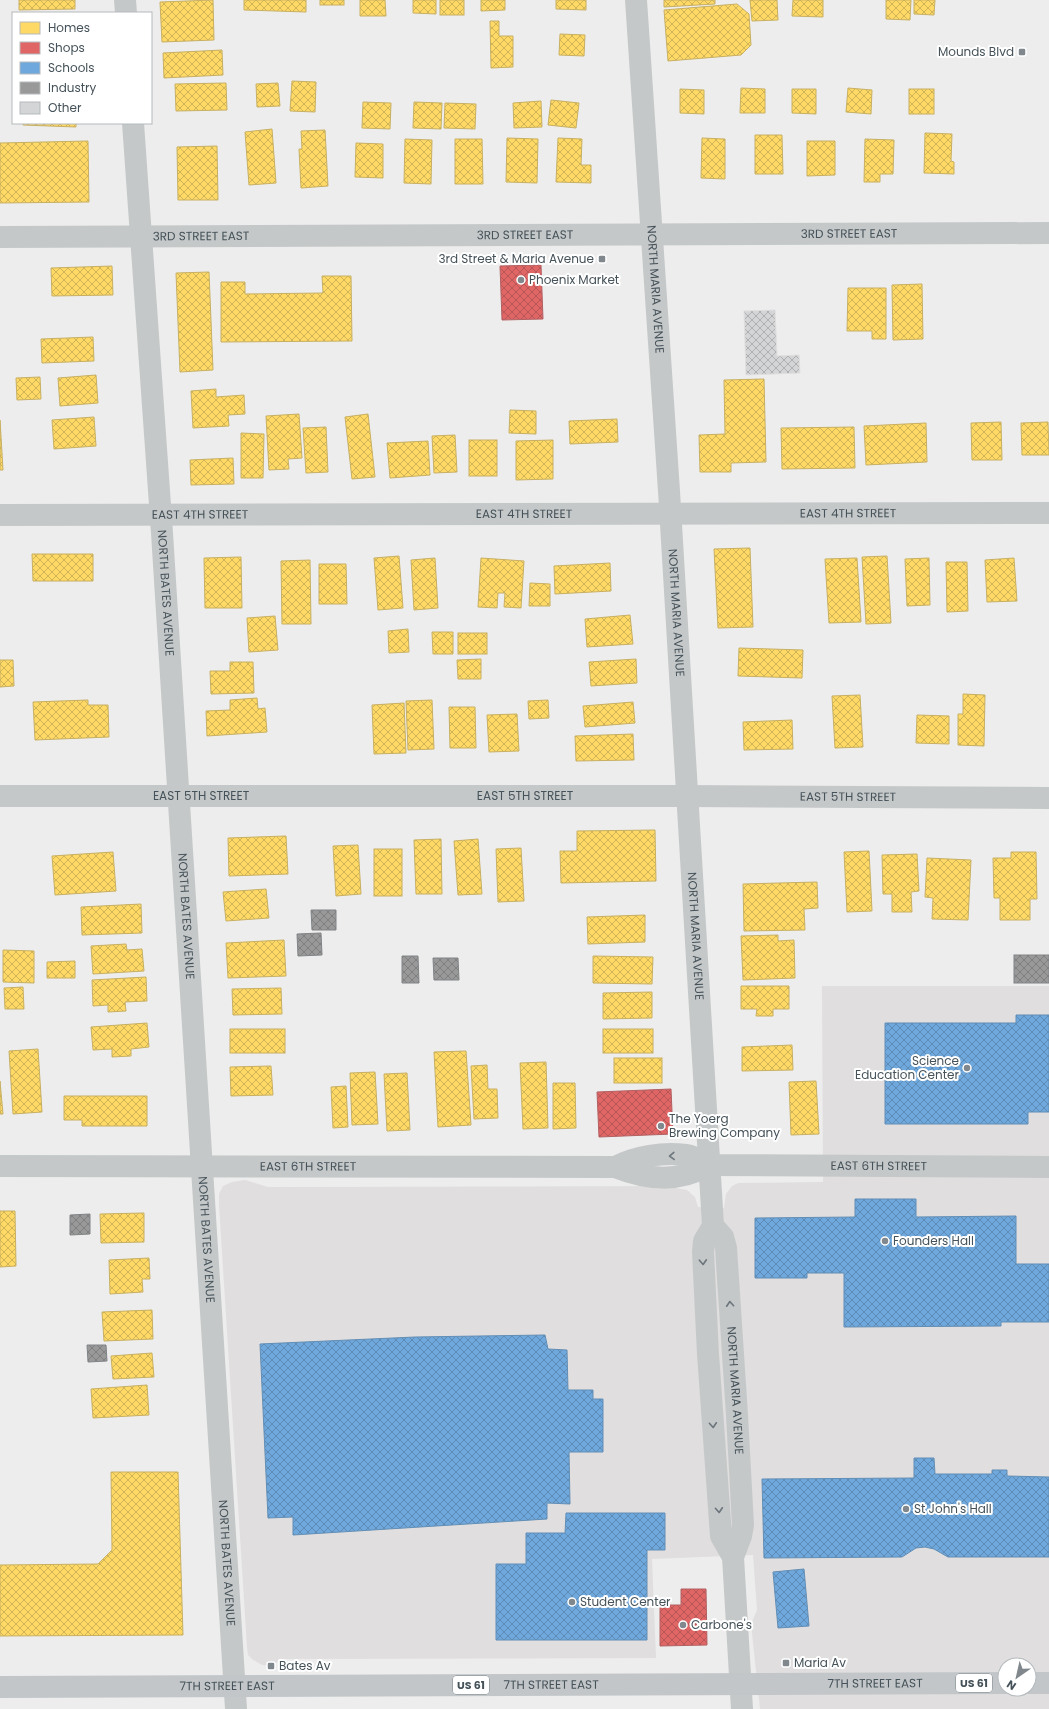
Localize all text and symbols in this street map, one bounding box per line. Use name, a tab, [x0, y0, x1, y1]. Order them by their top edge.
legend	[12, 12, 152, 124]
text: Homes	[48, 19, 90, 36]
text: Shops	[48, 39, 85, 56]
place label: Mounds Blvd	[938, 43, 1014, 60]
marker: Mounds Blvd	[1017, 47, 1027, 57]
text: Schools	[48, 59, 95, 76]
text: Industry	[48, 79, 97, 96]
text: Other	[48, 99, 82, 116]
street label: NORTH MARIA AVENUE	[643, 225, 669, 354]
street label: 3RD STREET EAST	[801, 225, 898, 242]
street label: 3RD STREET EAST	[477, 226, 574, 243]
street label: 3RD STREET EAST	[153, 227, 250, 244]
place label: 3rd Street & Maria Avenue	[438, 250, 594, 267]
marker: 3rd Street & Maria Avenue	[597, 254, 607, 264]
place label: Phoenix Market	[529, 271, 619, 288]
marker: Phoenix Market	[516, 275, 526, 285]
street label: EAST 4TH STREET	[800, 504, 897, 521]
street label: EAST 4TH STREET	[476, 505, 573, 522]
street label: EAST 4TH STREET	[152, 506, 249, 523]
street label: NORTH BATES AVENUE	[154, 529, 179, 657]
street label: NORTH MARIA AVENUE	[664, 548, 689, 677]
street label: EAST 5TH STREET	[153, 787, 250, 804]
street label: EAST 5TH STREET	[477, 787, 574, 804]
street label: EAST 5TH STREET	[800, 788, 897, 805]
street label: NORTH BATES AVENUE	[174, 852, 199, 980]
street label: NORTH MARIA AVENUE	[684, 872, 708, 1001]
place label: Science Education Center	[855, 1052, 960, 1083]
marker: Science Education Center	[962, 1063, 972, 1073]
place label: The Yoerg Brewing Company	[669, 1110, 780, 1141]
marker: The Yoerg Brewing Company	[656, 1121, 666, 1131]
one-way arrow	[669, 1151, 675, 1160]
street label: EAST 6TH STREET	[260, 1157, 357, 1175]
street label: EAST 6TH STREET	[831, 1157, 927, 1174]
street label: NORTH BATES AVENUE	[195, 1176, 219, 1303]
place label: Founders Hall	[893, 1232, 974, 1249]
marker: Founders Hall	[880, 1236, 890, 1246]
one-way arrow	[699, 1259, 708, 1265]
one-way arrow	[726, 1301, 735, 1307]
street label: NORTH MARIA AVENUE	[723, 1326, 748, 1455]
one-way arrow	[709, 1422, 718, 1428]
street label: NORTH BATES AVENUE	[215, 1499, 240, 1627]
place label: St John's Hall	[914, 1500, 992, 1517]
marker: St John's Hall	[901, 1504, 911, 1514]
one-way arrow	[715, 1507, 724, 1513]
place label: Student Center	[580, 1593, 671, 1610]
marker: Student Center	[567, 1597, 577, 1607]
place label: Carbone's	[691, 1616, 752, 1633]
marker: Carbone's	[678, 1620, 688, 1630]
place label: Maria Av	[794, 1654, 846, 1671]
place label: Bates Av	[279, 1657, 331, 1674]
north arrow	[997, 1657, 1037, 1697]
marker: Maria Av	[781, 1658, 791, 1668]
marker: Bates Av	[266, 1661, 276, 1671]
street label: 7TH STREET EAST	[827, 1674, 923, 1692]
road number: US 61	[956, 1674, 992, 1692]
road number: US 61	[453, 1676, 489, 1694]
street label: 7TH STREET EAST	[503, 1676, 599, 1693]
text: N	[1004, 1676, 1019, 1694]
street label: 7TH STREET EAST	[179, 1677, 275, 1694]

